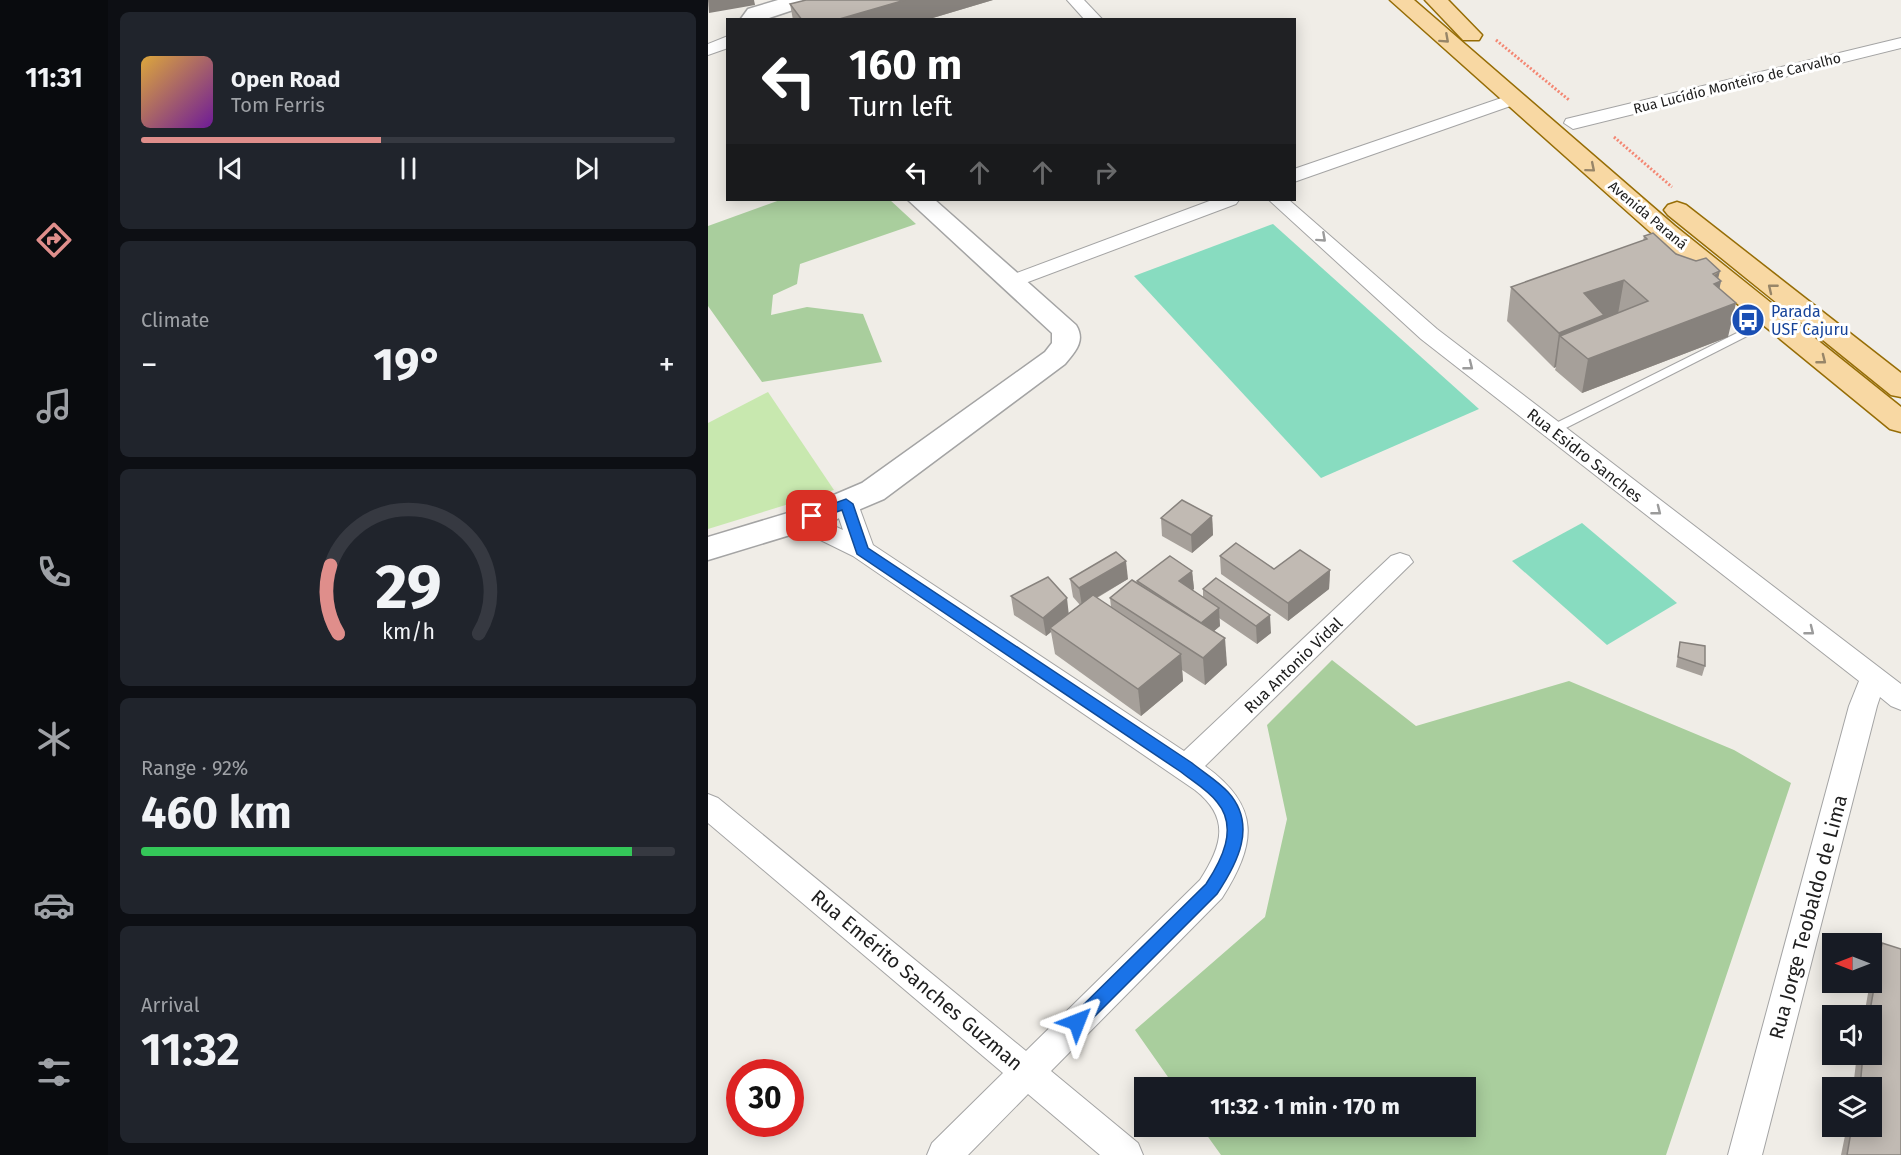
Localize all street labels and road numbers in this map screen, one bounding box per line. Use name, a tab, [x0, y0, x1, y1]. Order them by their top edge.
street label: Rua Lucídio Monteiro de Carvalho	[1632, 49, 1843, 118]
street label: Avenida Paraná	[1605, 177, 1691, 253]
street label: Rua Esidro Sanches	[1523, 404, 1646, 506]
street label: Rua Antonio Vidal	[1240, 613, 1347, 717]
street label: Rua Jorge Teobaldo de Lima	[1764, 792, 1852, 1042]
street label: Rua Emérito Sanches Guzman	[806, 884, 1028, 1076]

